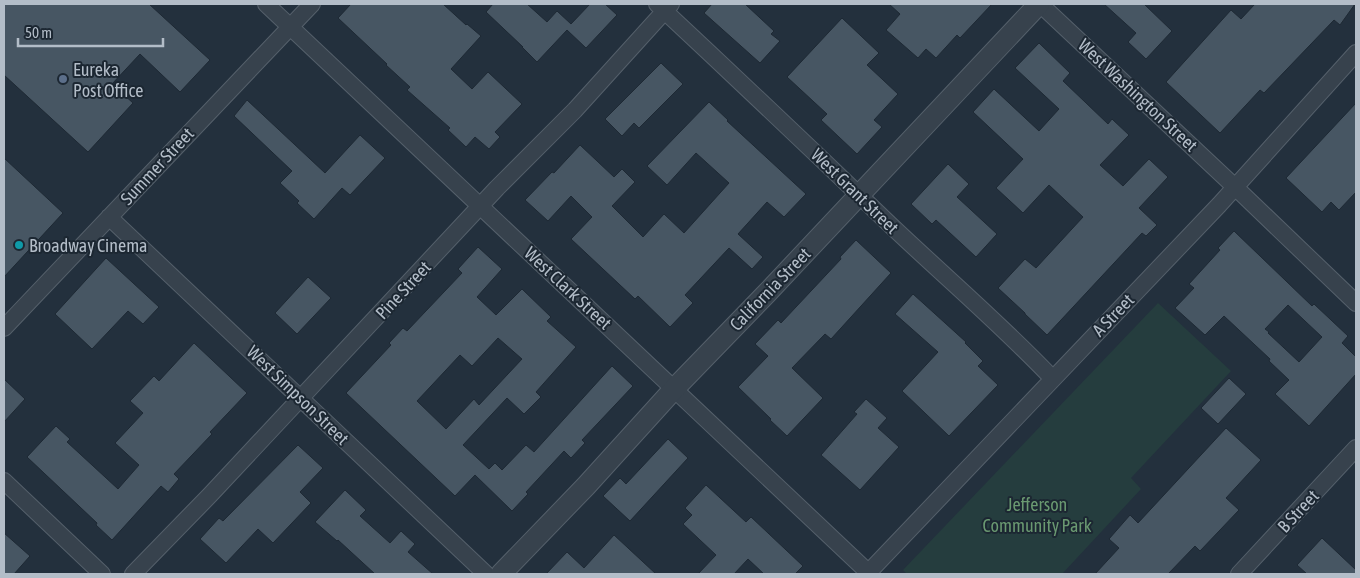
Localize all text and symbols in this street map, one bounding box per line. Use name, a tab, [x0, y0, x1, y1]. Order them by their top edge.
scale bar	[18, 15, 162, 47]
text: 50 m	[25, 24, 52, 41]
street label: West Washington Street	[1074, 34, 1202, 156]
place label: Eureka Post Office	[73, 59, 143, 101]
marker: Eureka Post Office	[57, 73, 69, 85]
street label: Summer Street	[116, 123, 198, 209]
street label: West Grant Street	[807, 144, 903, 238]
place label: Broadway Cinema	[29, 235, 148, 256]
marker: Broadway Cinema	[13, 239, 25, 251]
street label: West Clark Street	[520, 242, 616, 334]
street label: California Street	[725, 243, 815, 335]
street label: Pine Street	[371, 257, 435, 323]
street label: A Street	[1088, 289, 1138, 341]
street label: West Simpson Street	[243, 341, 353, 449]
street label: B Street	[1273, 485, 1323, 537]
park label: Jefferson Community Park	[982, 494, 1092, 536]

